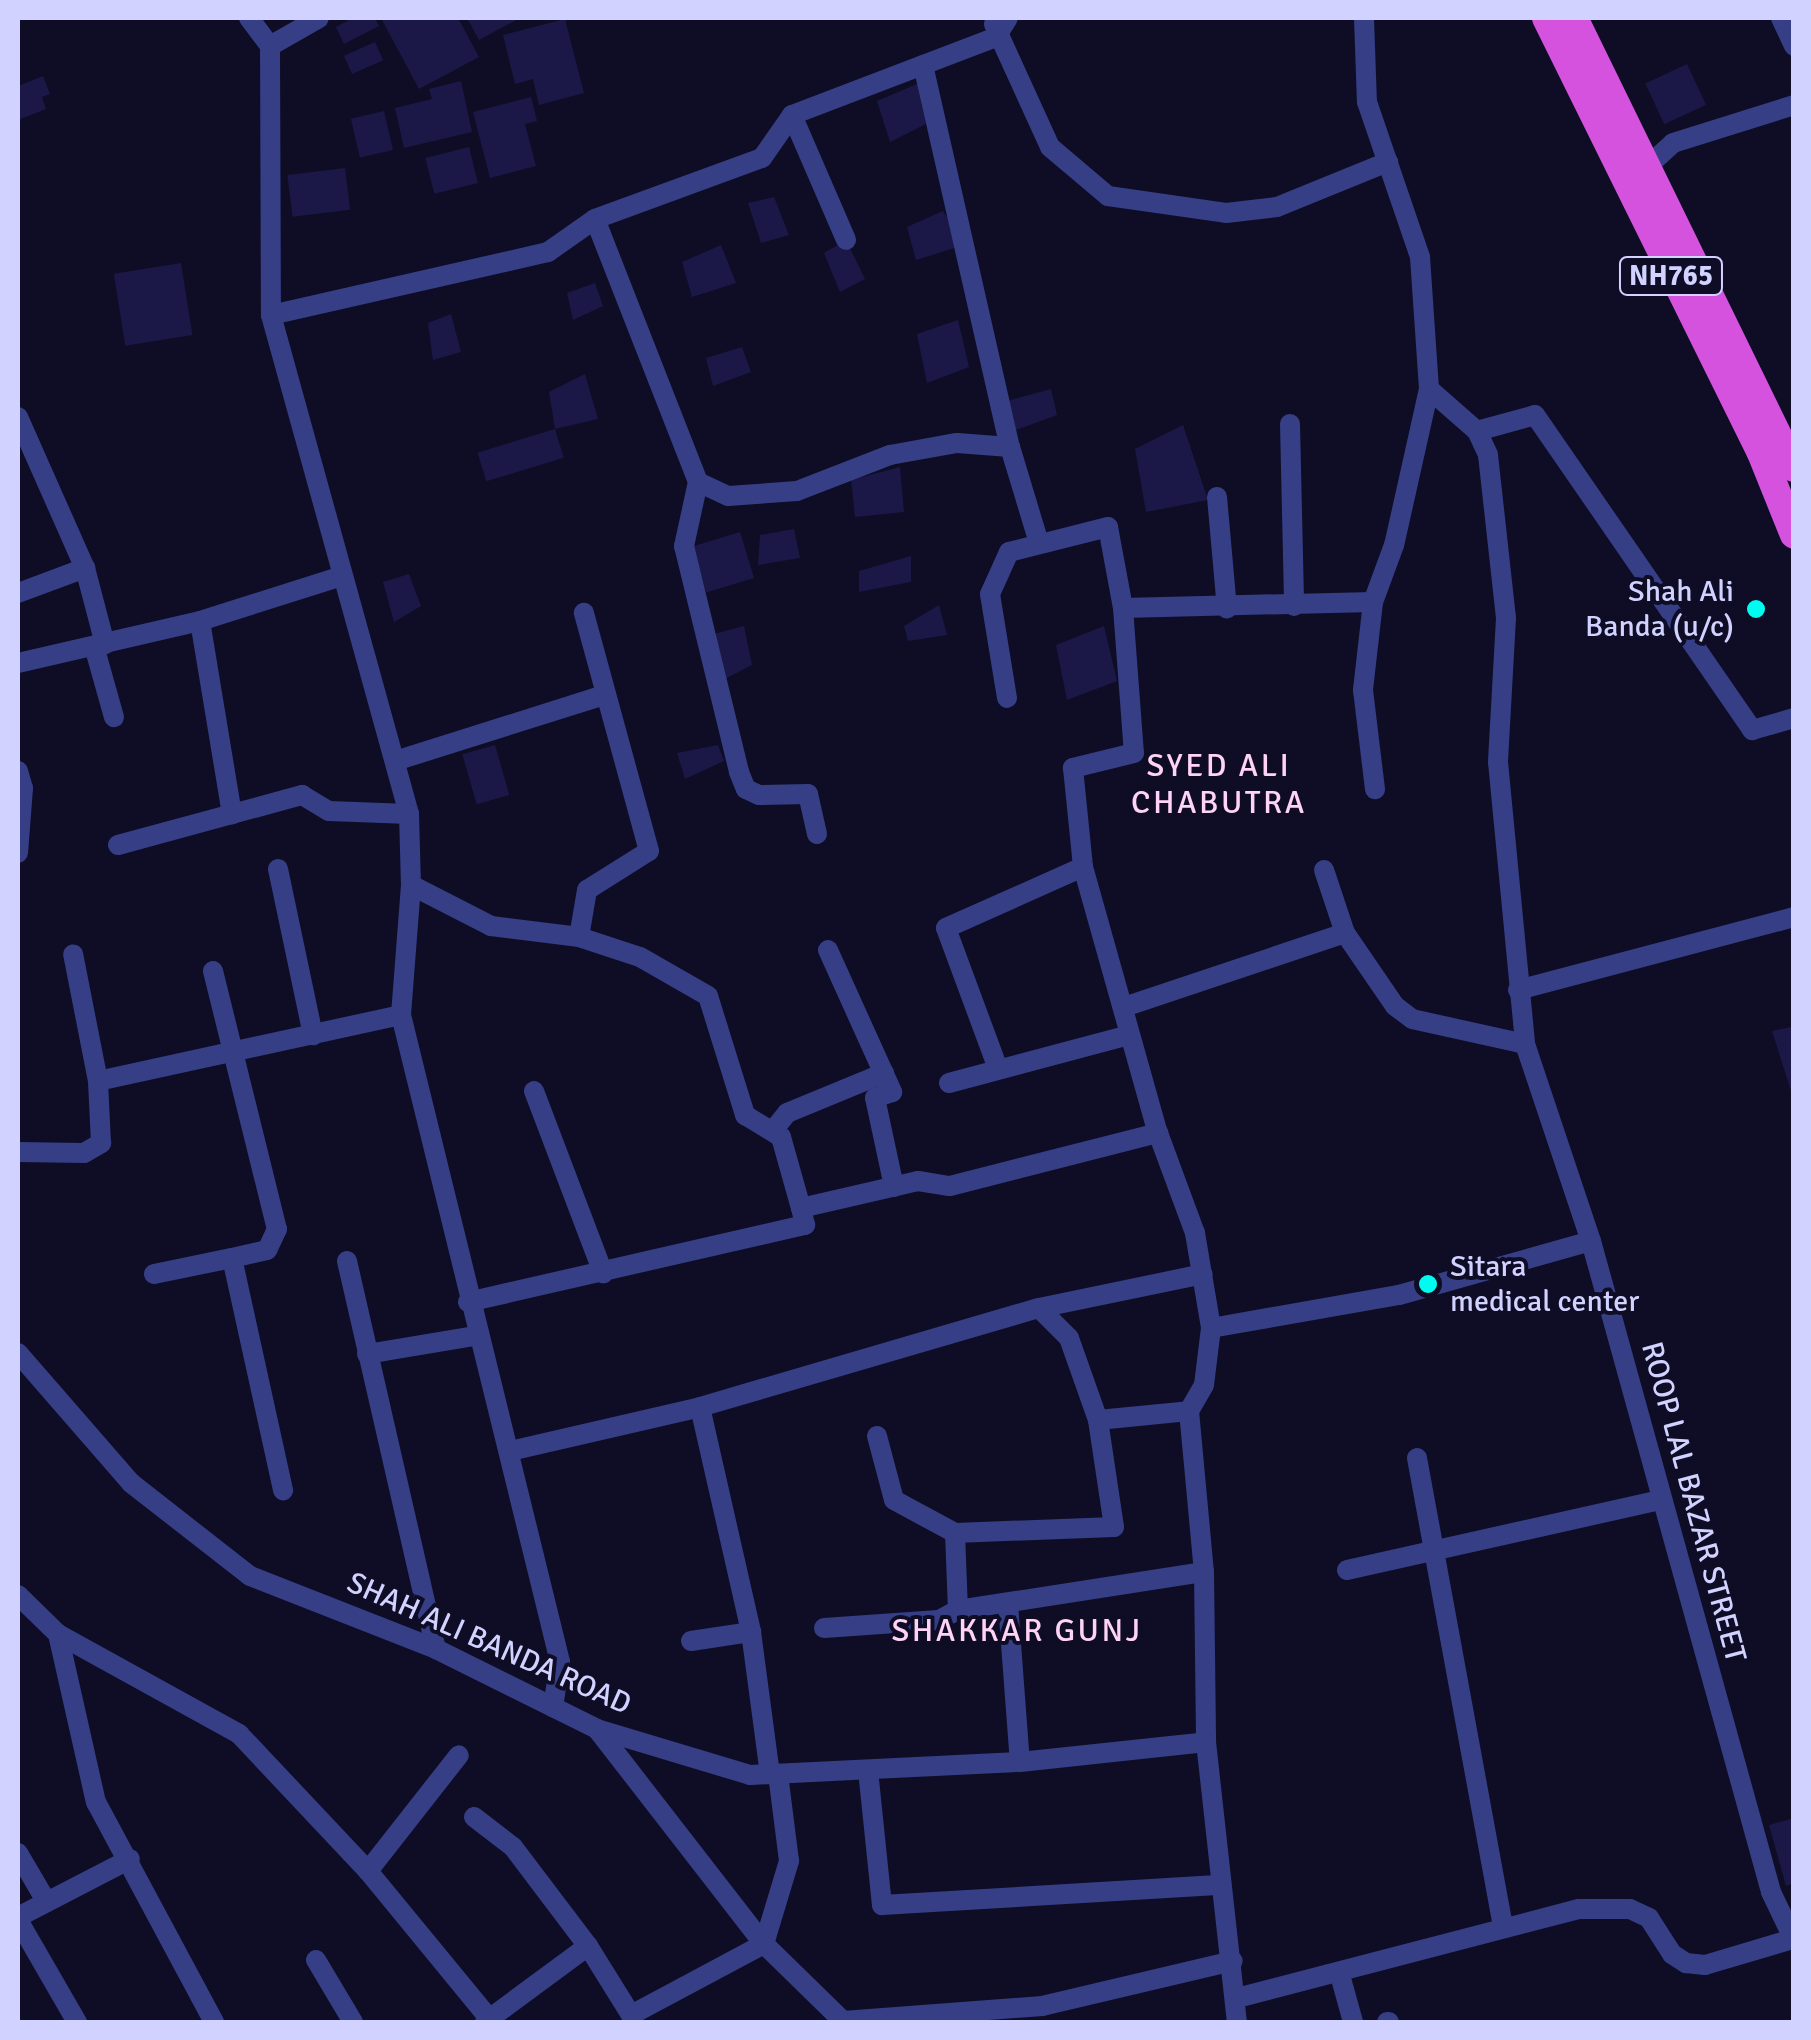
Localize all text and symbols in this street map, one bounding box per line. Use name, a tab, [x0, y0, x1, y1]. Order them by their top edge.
road number: NH765	[1618, 253, 1724, 299]
place label: Shah Ali Banda (u/c)	[1585, 574, 1734, 644]
marker: Shah Ali Banda (u/c)	[1743, 596, 1769, 622]
district label: SYED ALI CHABUTRA	[1131, 748, 1307, 823]
place label: Sitara medical center	[1450, 1249, 1639, 1320]
marker: Sitara medical center	[1415, 1271, 1441, 1297]
street label: ROOP LAL BAZAR STREET	[1633, 1338, 1753, 1666]
street label: SHAH ALI BANDA ROAD	[342, 1565, 636, 1723]
district label: SHAKKAR GUNJ	[892, 1612, 1142, 1650]

